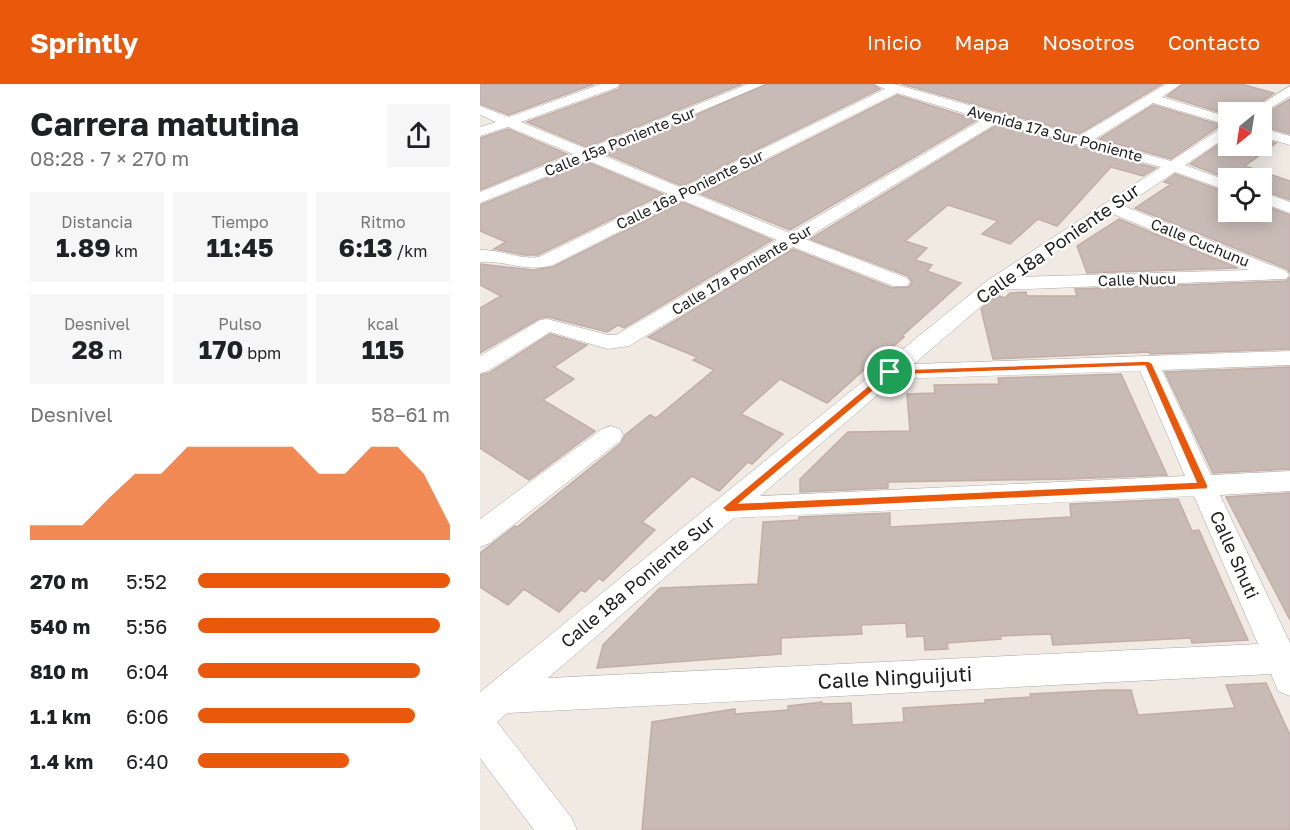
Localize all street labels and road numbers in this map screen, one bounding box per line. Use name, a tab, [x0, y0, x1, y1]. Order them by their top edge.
street label: Avenida 17a Sur Poniente	[966, 101, 1145, 165]
street label: Calle 15a Poniente Sur	[541, 102, 698, 180]
street label: Calle 16a Poniente Sur	[613, 145, 766, 233]
street label: Calle 18a Poniente Sur	[972, 178, 1143, 308]
street label: Calle Cuchunu	[1148, 214, 1252, 270]
street label: Calle 17a Poniente Sur	[668, 220, 815, 318]
street label: Calle Nucu	[1098, 269, 1176, 289]
street label: Calle Shuti	[1206, 507, 1264, 602]
street label: Calle 18a Poniente Sur	[556, 510, 719, 652]
street label: Calle Ninguijuti	[817, 660, 973, 694]

